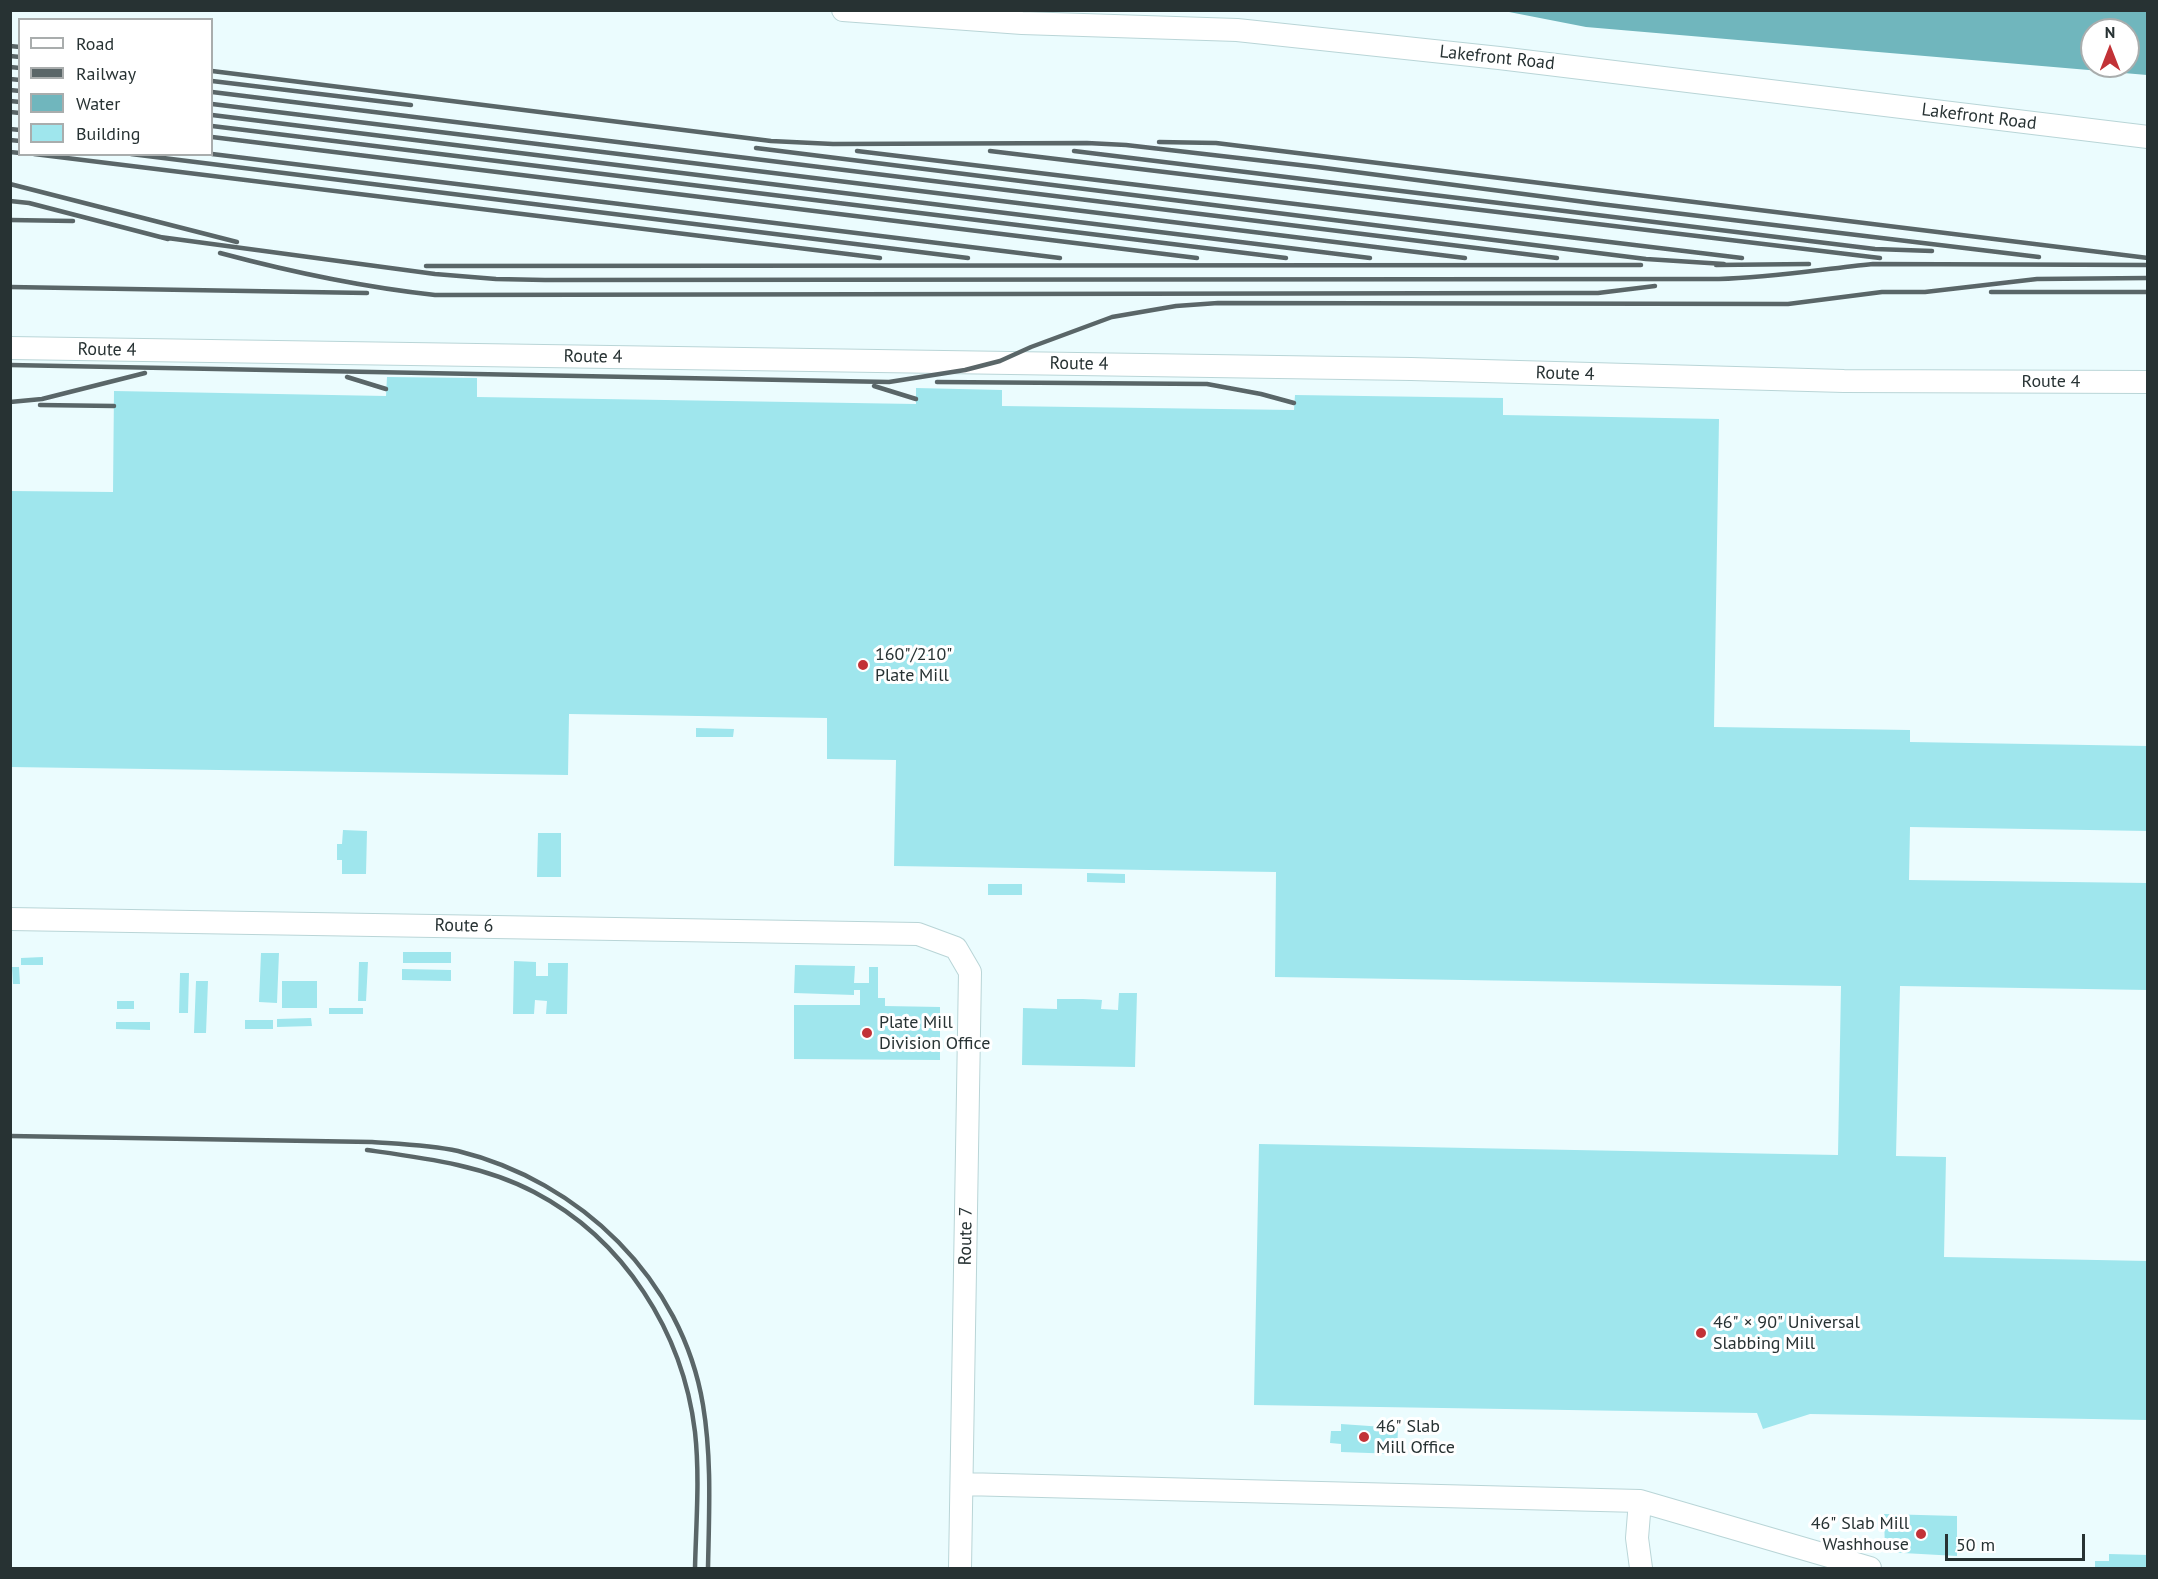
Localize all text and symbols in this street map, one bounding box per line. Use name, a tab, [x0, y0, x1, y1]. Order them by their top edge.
legend	[18, 18, 213, 156]
north arrow	[2080, 18, 2140, 78]
text: N	[2105, 22, 2115, 42]
text: Road	[76, 32, 114, 55]
street label: Lakefront Road	[1438, 41, 1556, 75]
text: Railway	[76, 62, 136, 85]
text: Water	[76, 92, 120, 115]
street label: Lakefront Road	[1920, 99, 2038, 135]
text: Building	[76, 122, 140, 145]
street label: Route 4	[77, 339, 137, 361]
street label: Route 4	[563, 346, 623, 368]
street label: Route 4	[1049, 353, 1109, 375]
street label: Route 4	[1535, 362, 1595, 386]
street label: Route 4	[2022, 371, 2080, 393]
place label: 160"/210" Plate Mill	[875, 644, 952, 686]
marker: 160"/210" Plate Mill	[856, 658, 870, 672]
street label: Route 6	[434, 915, 494, 937]
place label: Plate Mill Division Office	[879, 1012, 990, 1054]
marker: Plate Mill Division Office	[860, 1026, 874, 1040]
street label: Route 7	[955, 1206, 977, 1266]
place label: 46" × 90" Universal Slabbing Mill	[1713, 1312, 1860, 1354]
marker: 46" × 90" Universal Slabbing Mill	[1694, 1326, 1708, 1340]
place label: 46" Slab Mill Office	[1376, 1416, 1455, 1458]
marker: 46" Slab Mill Office	[1357, 1430, 1371, 1444]
place label: 46" Slab Mill Washhouse	[1811, 1513, 1909, 1556]
scale bar	[1948, 1522, 2088, 1560]
marker: 46" Slab Mill Washhouse	[1914, 1527, 1928, 1541]
text: 50 m	[1956, 1533, 1995, 1556]

